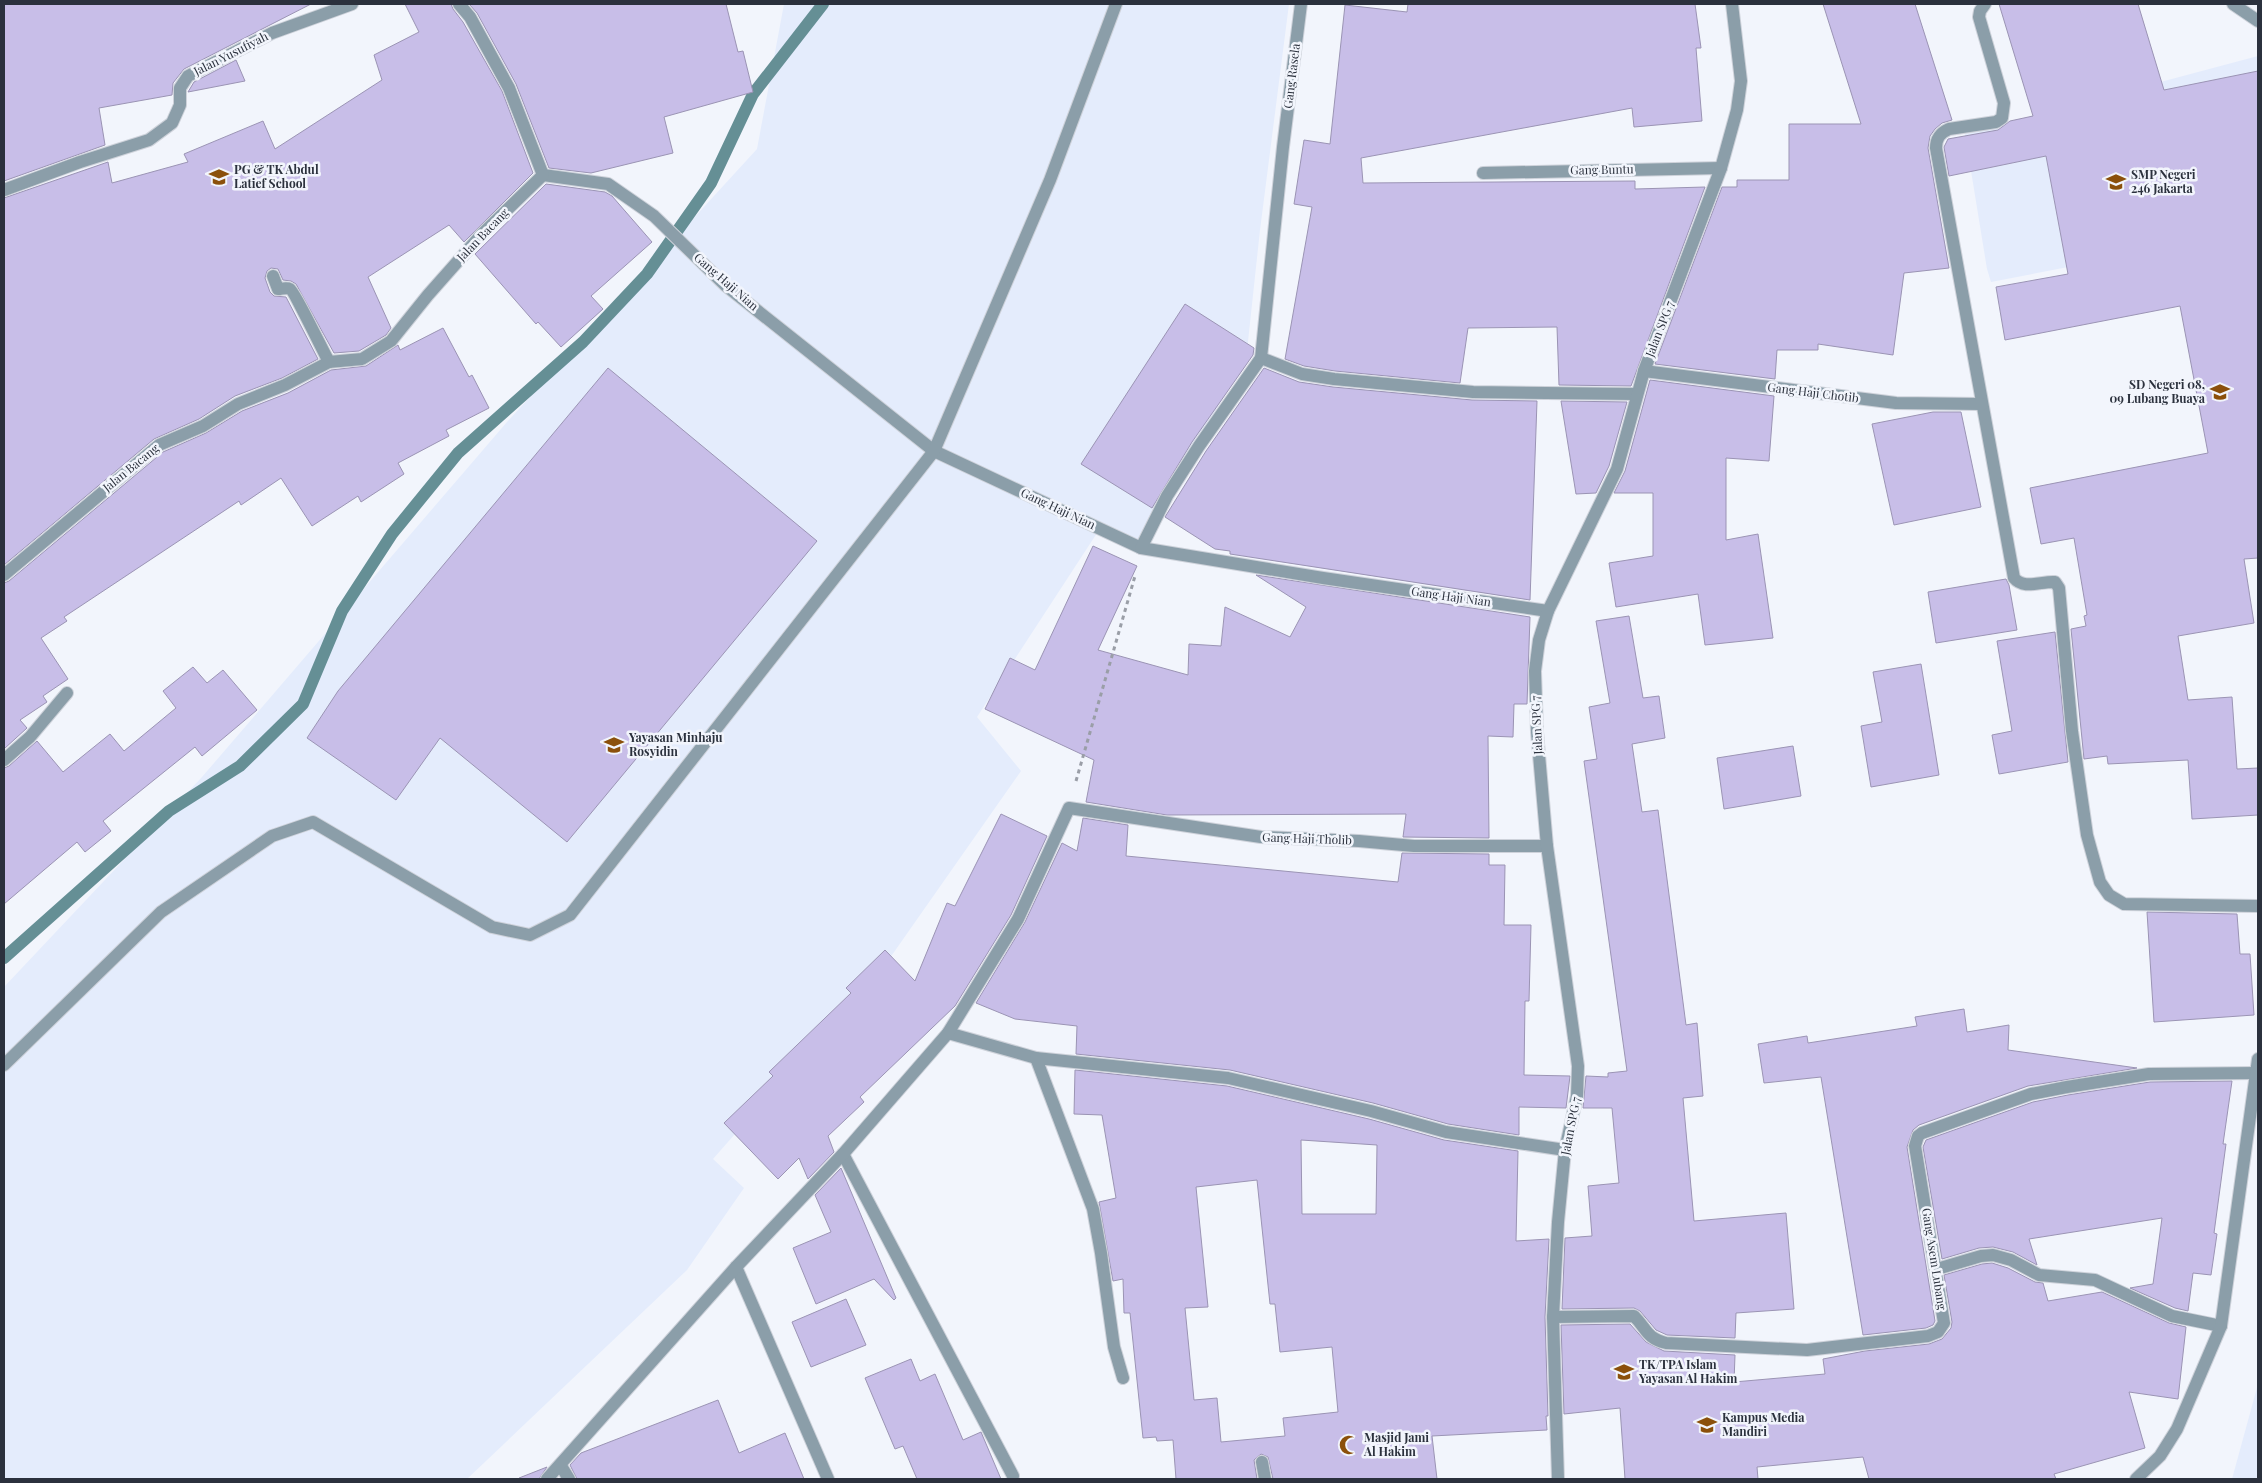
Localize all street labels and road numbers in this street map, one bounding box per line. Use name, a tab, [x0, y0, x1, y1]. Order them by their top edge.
street label: Jalan Yusufiyah	[190, 28, 270, 79]
street label: Gang Rasela	[1279, 42, 1303, 109]
street label: Gang Buntu	[1570, 160, 1634, 178]
street label: Jalan Bacang	[452, 204, 512, 265]
street label: Gang Haji Nian	[691, 249, 762, 314]
street label: Jalan SPG 7	[1641, 298, 1677, 360]
street label: Gang Haji Chotib	[1767, 378, 1860, 406]
street label: Jalan Bacang	[98, 439, 162, 495]
street label: Gang Haji Nian	[1019, 484, 1098, 532]
street label: Gang Haji Nian	[1410, 582, 1492, 610]
street label: Jalan SPG 7	[1526, 695, 1546, 756]
street label: Gang Haji Tholib	[1262, 828, 1352, 848]
street label: Jalan SPG 7	[1556, 1095, 1584, 1157]
street label: Gang Asem Lubang	[1919, 1207, 1951, 1312]

